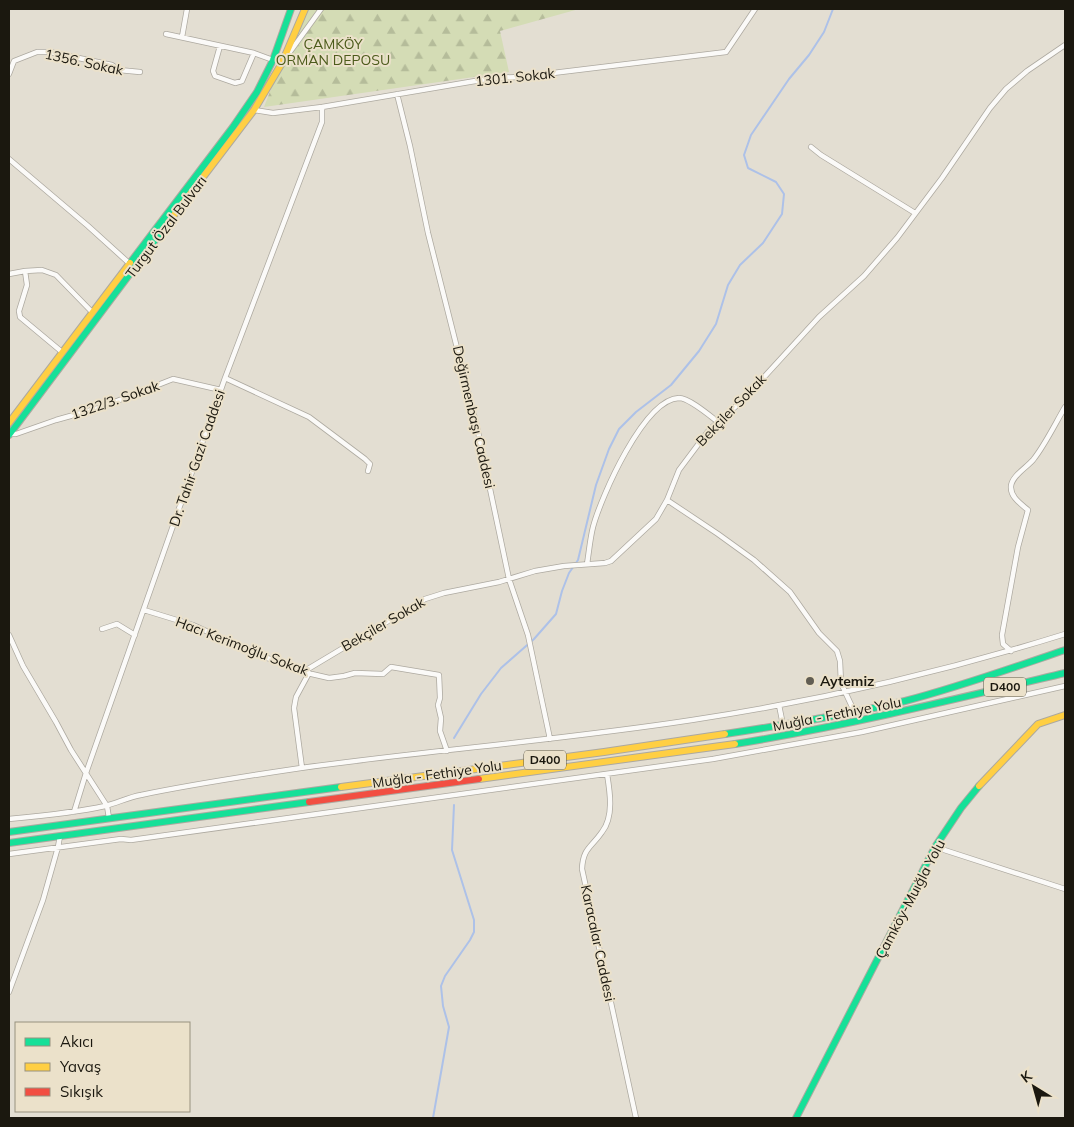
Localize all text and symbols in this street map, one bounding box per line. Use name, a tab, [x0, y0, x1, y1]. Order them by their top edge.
park label: ÇAMKÖY ORMAN DEPOSU	[276, 35, 390, 69]
street label: 1356. Sokak	[43, 45, 126, 79]
street label: 1301. Sokak	[474, 64, 556, 90]
street label: Turgut Özal Bulvarı	[121, 172, 211, 282]
street label: Değirmenbaşı Caddesi	[449, 344, 499, 490]
street label: Bekçiler Sokak	[692, 370, 771, 450]
street label: 1322/3. Sokak	[68, 376, 162, 424]
street label: Dr. Tahir Gazi Caddesi	[165, 387, 229, 529]
street label: Bekçiler Sokak	[338, 592, 429, 655]
street label: Hacı Kerimoğlu Sokak	[173, 612, 312, 680]
place label: Aytemiz	[820, 672, 874, 690]
marker: Aytemiz	[804, 675, 816, 687]
road number: D400	[984, 678, 1026, 696]
street label: Muğla - Fethiye Yolu	[771, 693, 903, 735]
road number: D400	[524, 750, 566, 770]
street label: Muğla - Fethiye Yolu	[371, 756, 503, 792]
street label: Çamköy-Muığla Yolu	[871, 836, 949, 962]
street label: Karacalar Caddesi	[577, 883, 619, 1003]
legend	[15, 1022, 190, 1112]
text: Akıcı	[60, 1032, 93, 1051]
text: Yavaş	[59, 1057, 101, 1076]
north arrow	[1009, 1062, 1059, 1112]
text: K	[1017, 1066, 1036, 1087]
text: Sıkışık	[60, 1082, 103, 1101]

